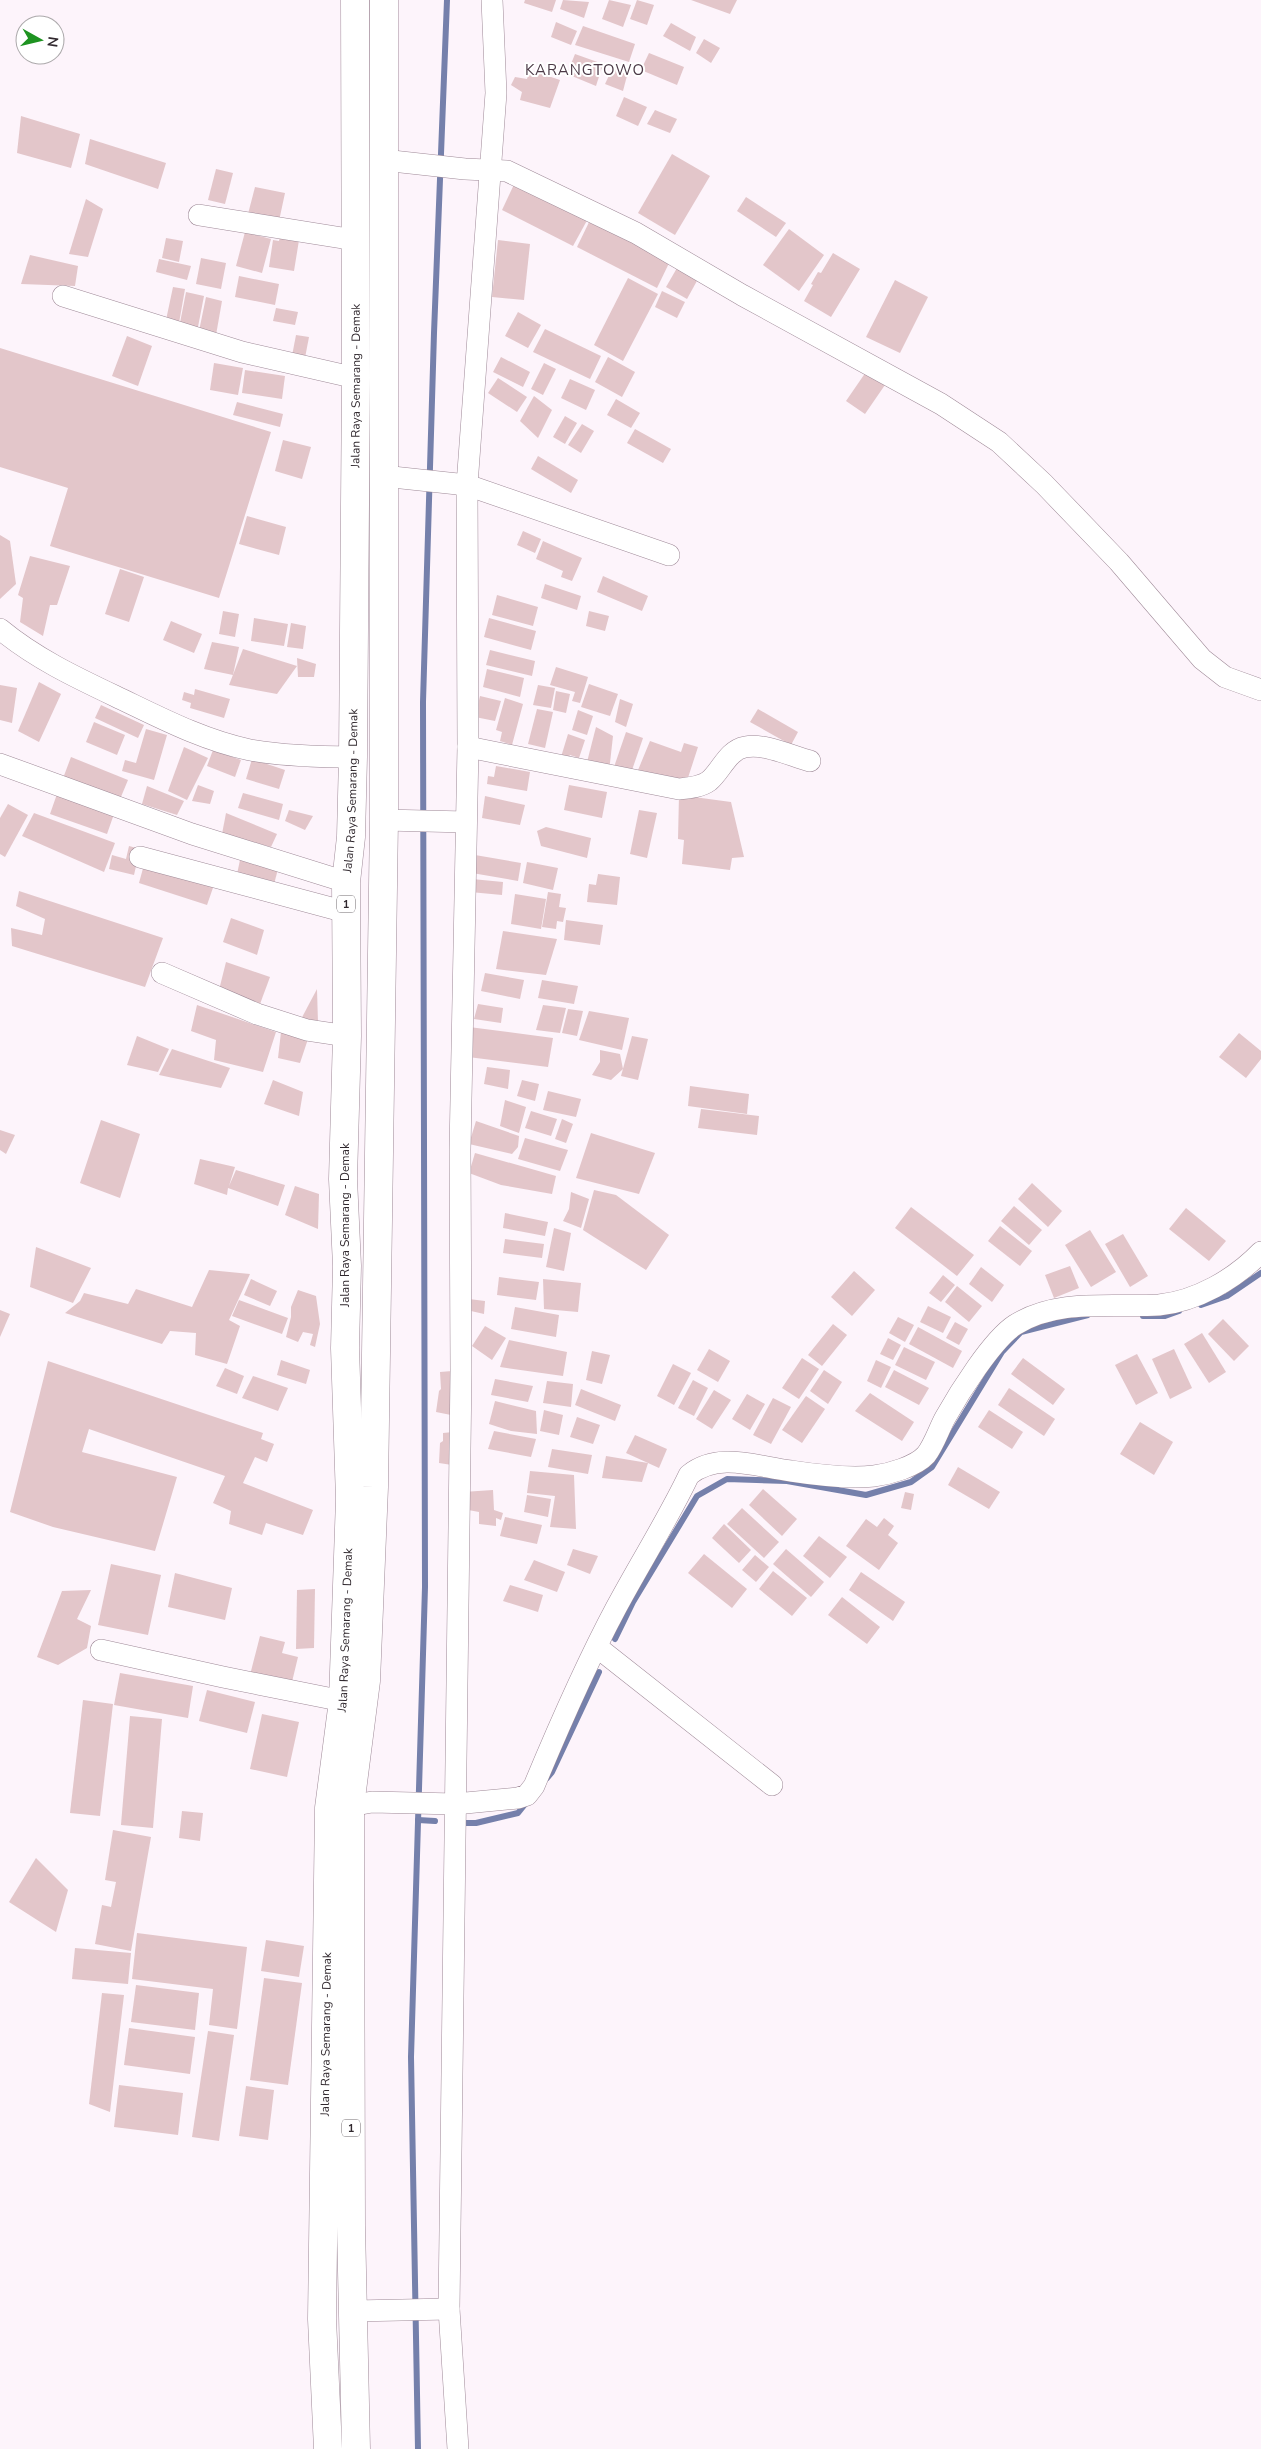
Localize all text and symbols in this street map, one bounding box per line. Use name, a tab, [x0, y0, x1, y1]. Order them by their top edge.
north arrow	[15, 15, 65, 65]
text: N	[42, 35, 63, 48]
district label: KARANGTOWO	[525, 60, 645, 80]
street label: Jalan Raya Semarang - Demak	[347, 303, 364, 469]
street label: Jalan Raya Semarang - Demak	[339, 708, 361, 874]
road number: 1	[337, 896, 355, 912]
street label: Jalan Raya Semarang - Demak	[337, 1142, 353, 1308]
street label: Jalan Raya Semarang - Demak	[333, 1547, 356, 1714]
street label: Jalan Raya Semarang - Demak	[317, 1951, 335, 2117]
road number: 1	[342, 2120, 360, 2136]

